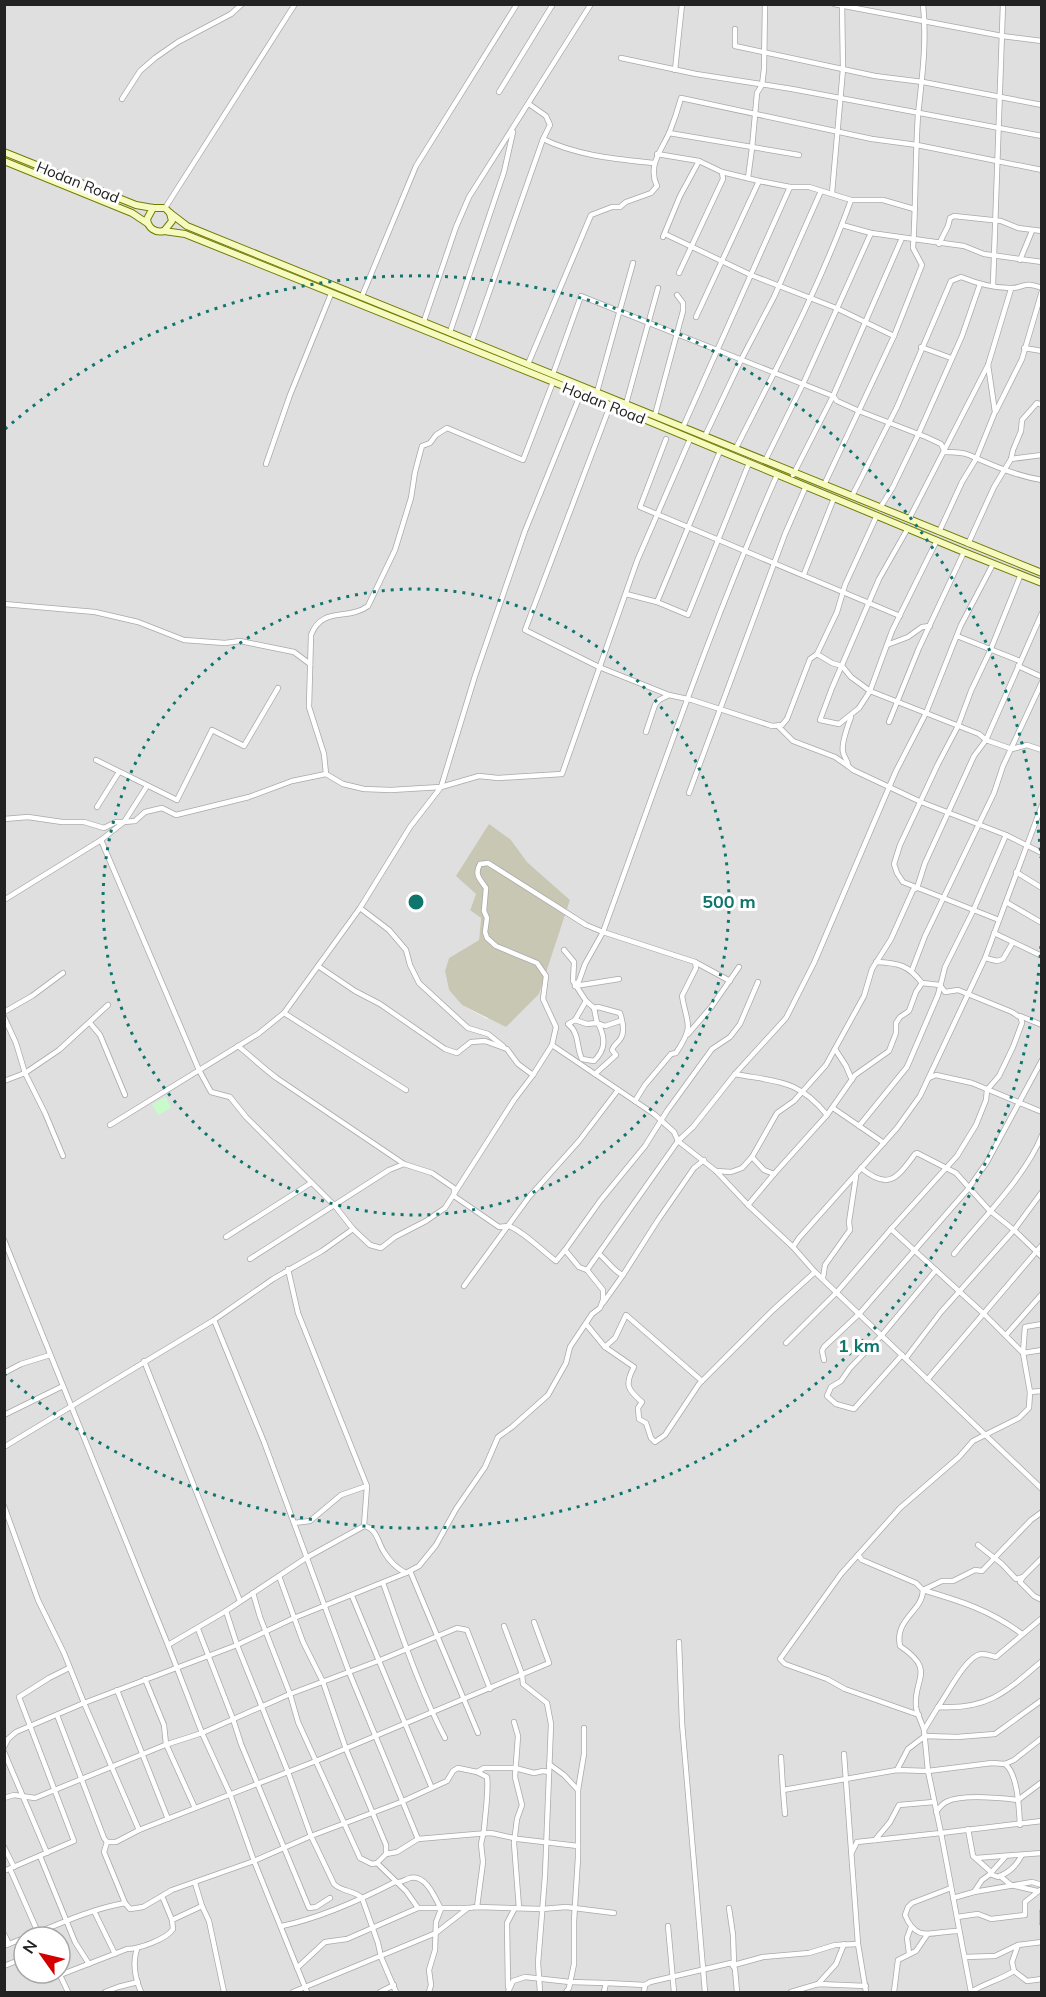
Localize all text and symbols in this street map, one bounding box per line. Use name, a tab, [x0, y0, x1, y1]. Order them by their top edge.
street label: Hodan Road	[34, 157, 122, 207]
street label: Hodan Road	[560, 378, 648, 428]
text: 500 m	[702, 890, 756, 913]
centre of rings	[406, 892, 426, 912]
text: 1 km	[838, 1334, 880, 1357]
north arrow	[12, 1925, 72, 1985]
text: N	[18, 1936, 41, 1957]

